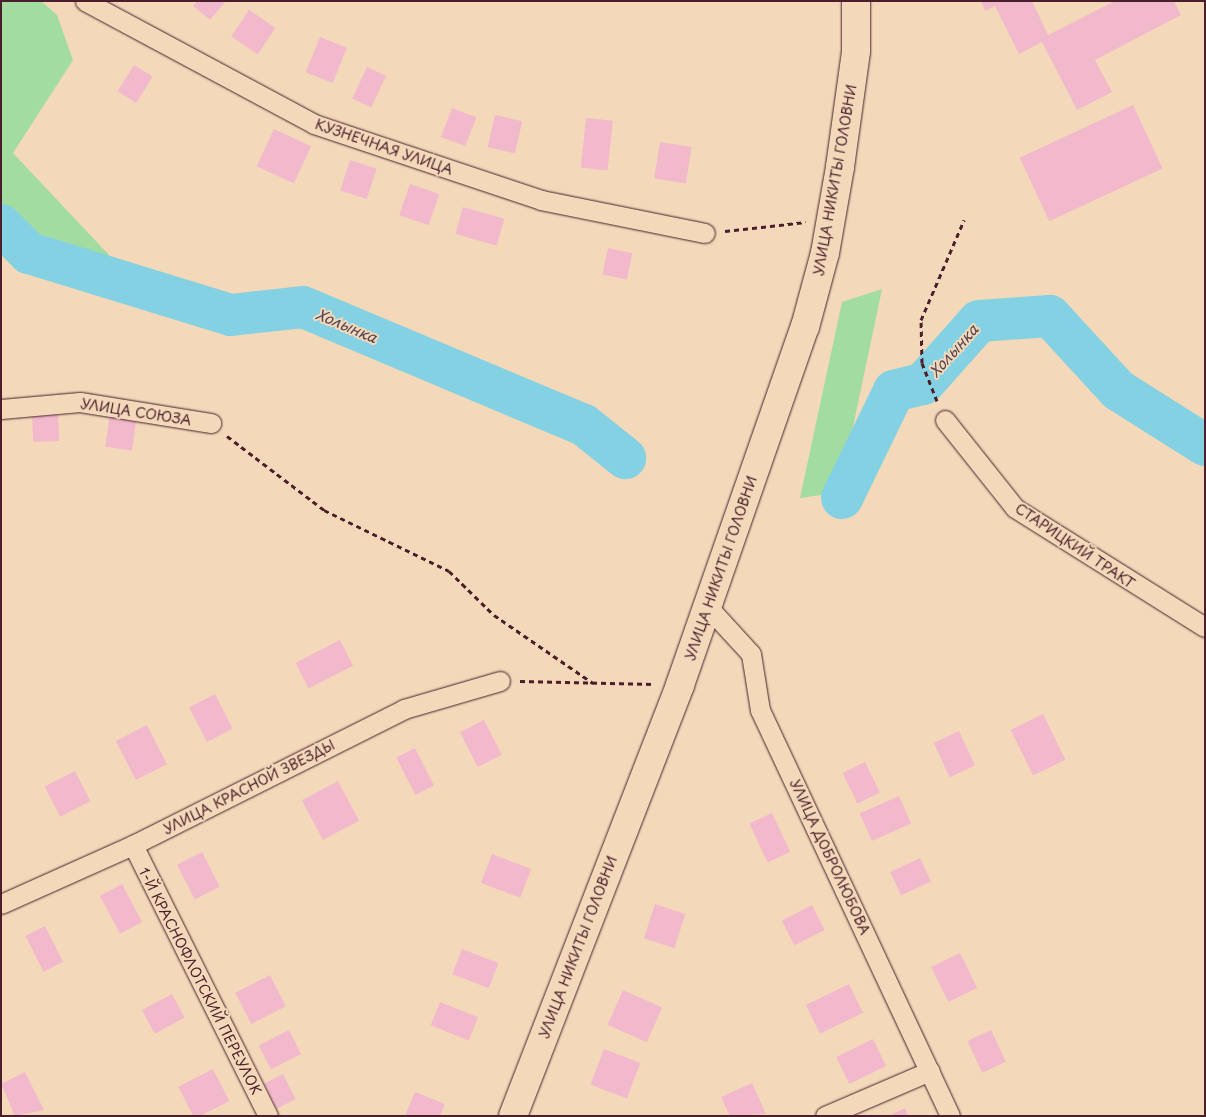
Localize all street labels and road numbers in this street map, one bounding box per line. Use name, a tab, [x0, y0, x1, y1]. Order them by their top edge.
street label: УЛИЦА НИКИТЫ ГОЛОВНИ	[810, 82, 860, 278]
street label: КУЗНЕЧНАЯ УЛИЦА	[313, 116, 455, 178]
street label: УЛИЦА СОЮЗА	[79, 395, 193, 429]
street label: УЛИЦА НИКИТЫ ГОЛОВНИ	[681, 473, 761, 663]
street label: СТАРИЦКИЙ ТРАКТ	[1012, 500, 1138, 592]
street label: УЛИЦА КРАСНОЙ ЗВЕЗДЫ	[160, 736, 338, 838]
street label: УЛИЦА ДОБРОЛЮБОВА	[786, 776, 874, 938]
street label: УЛИЦА НИКИТЫ ГОЛОВНИ	[535, 853, 621, 1041]
street label: 1-Й КРАСНОФЛОТСКИЙ ПЕРЕУЛОК	[135, 864, 265, 1098]

